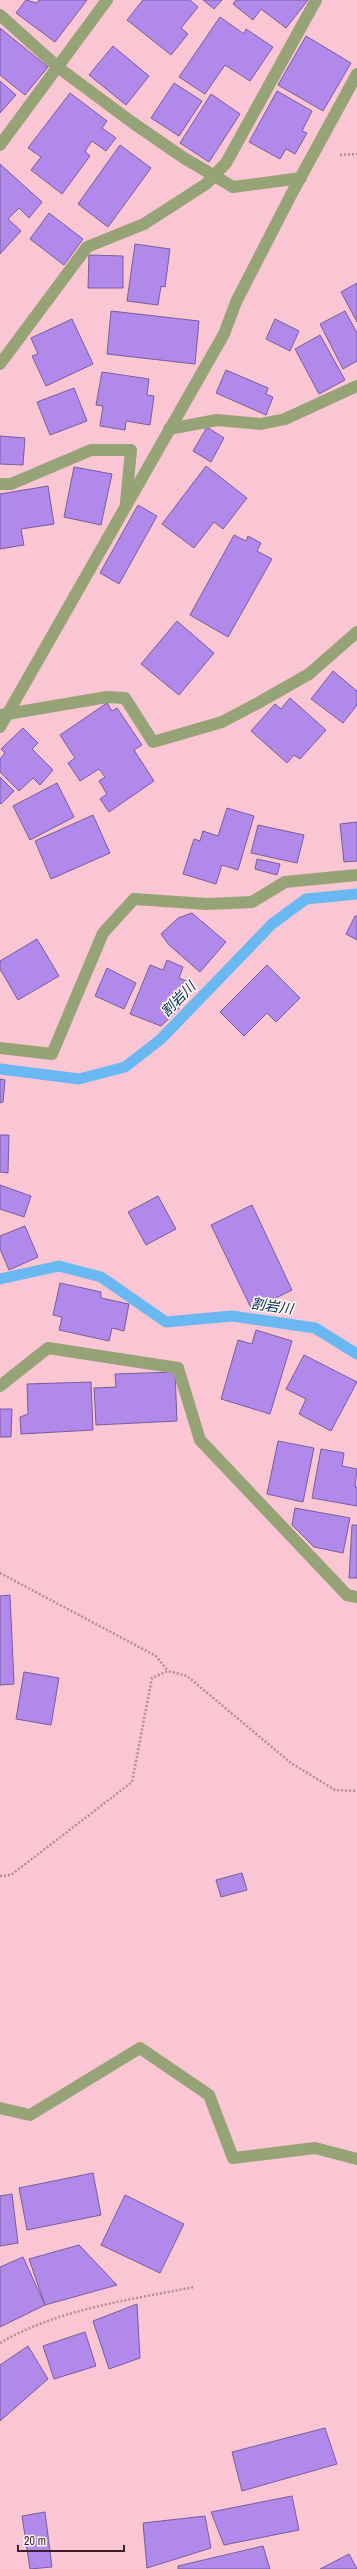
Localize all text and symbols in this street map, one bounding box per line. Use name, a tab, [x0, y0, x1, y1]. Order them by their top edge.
water label: 割岩川	[157, 976, 200, 1020]
water label: 割岩川	[250, 1294, 296, 1318]
scale bar	[18, 2527, 124, 2553]
text: 20 m	[24, 2533, 46, 2549]

